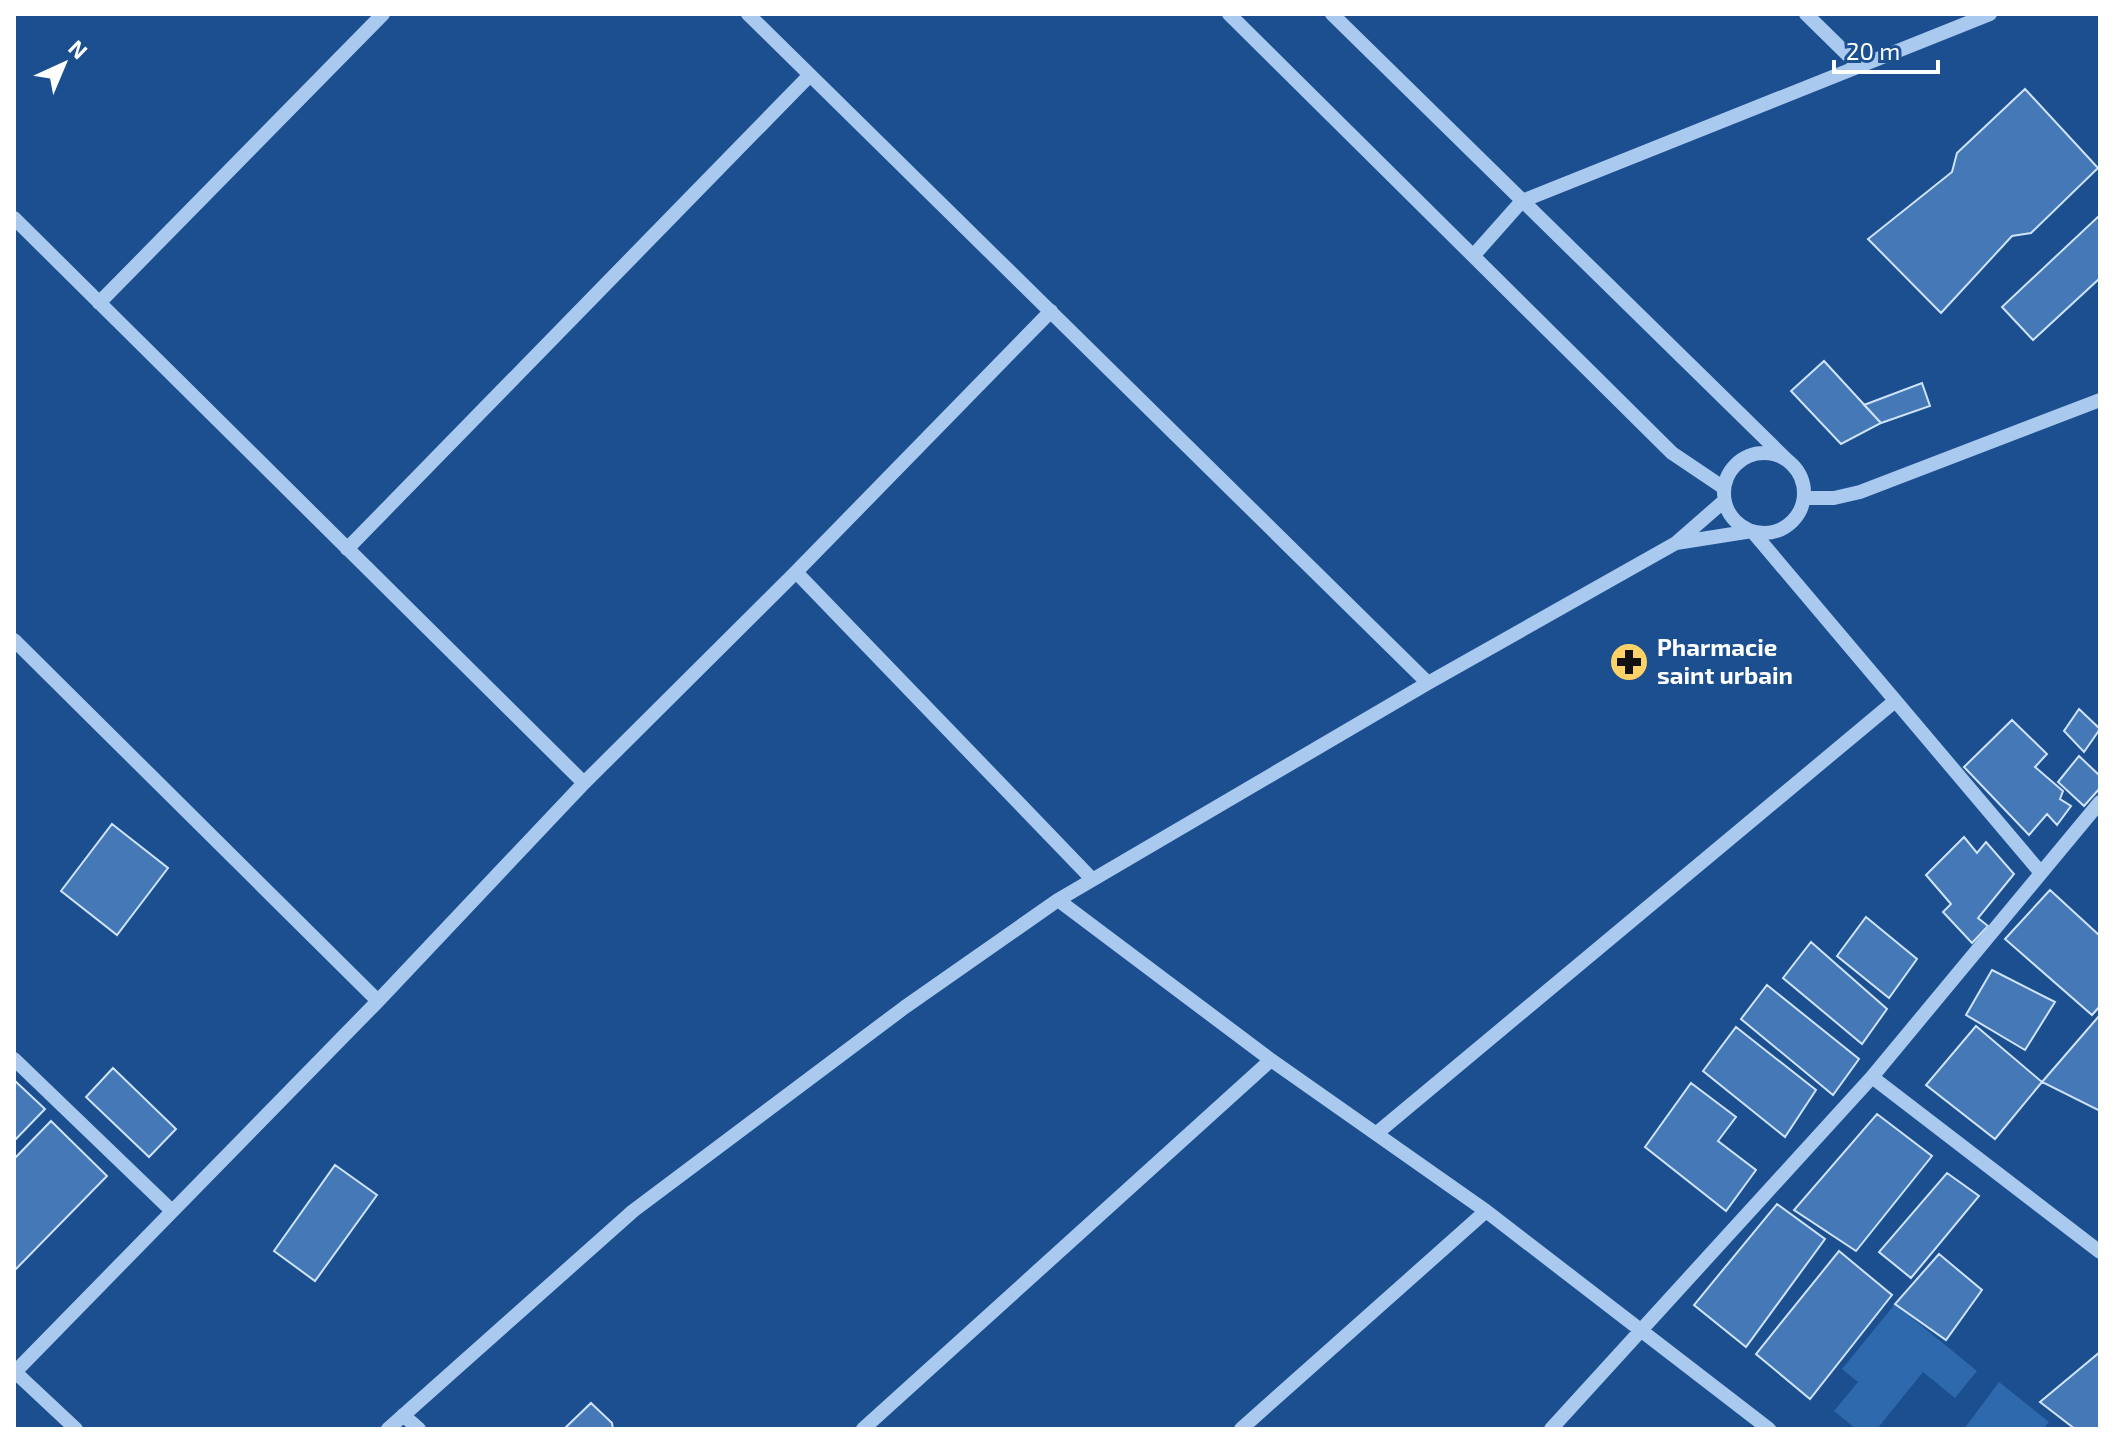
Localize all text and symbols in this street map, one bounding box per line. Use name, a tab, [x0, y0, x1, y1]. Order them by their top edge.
north arrow	[24, 24, 104, 104]
scale bar	[1834, 24, 1938, 74]
text: N	[64, 34, 93, 64]
text: 20 m	[1846, 36, 1900, 65]
place label: Pharmacie saint urbain	[1657, 632, 1793, 689]
pharmacy icon: Pharmacie saint urbain	[1608, 641, 1650, 683]

